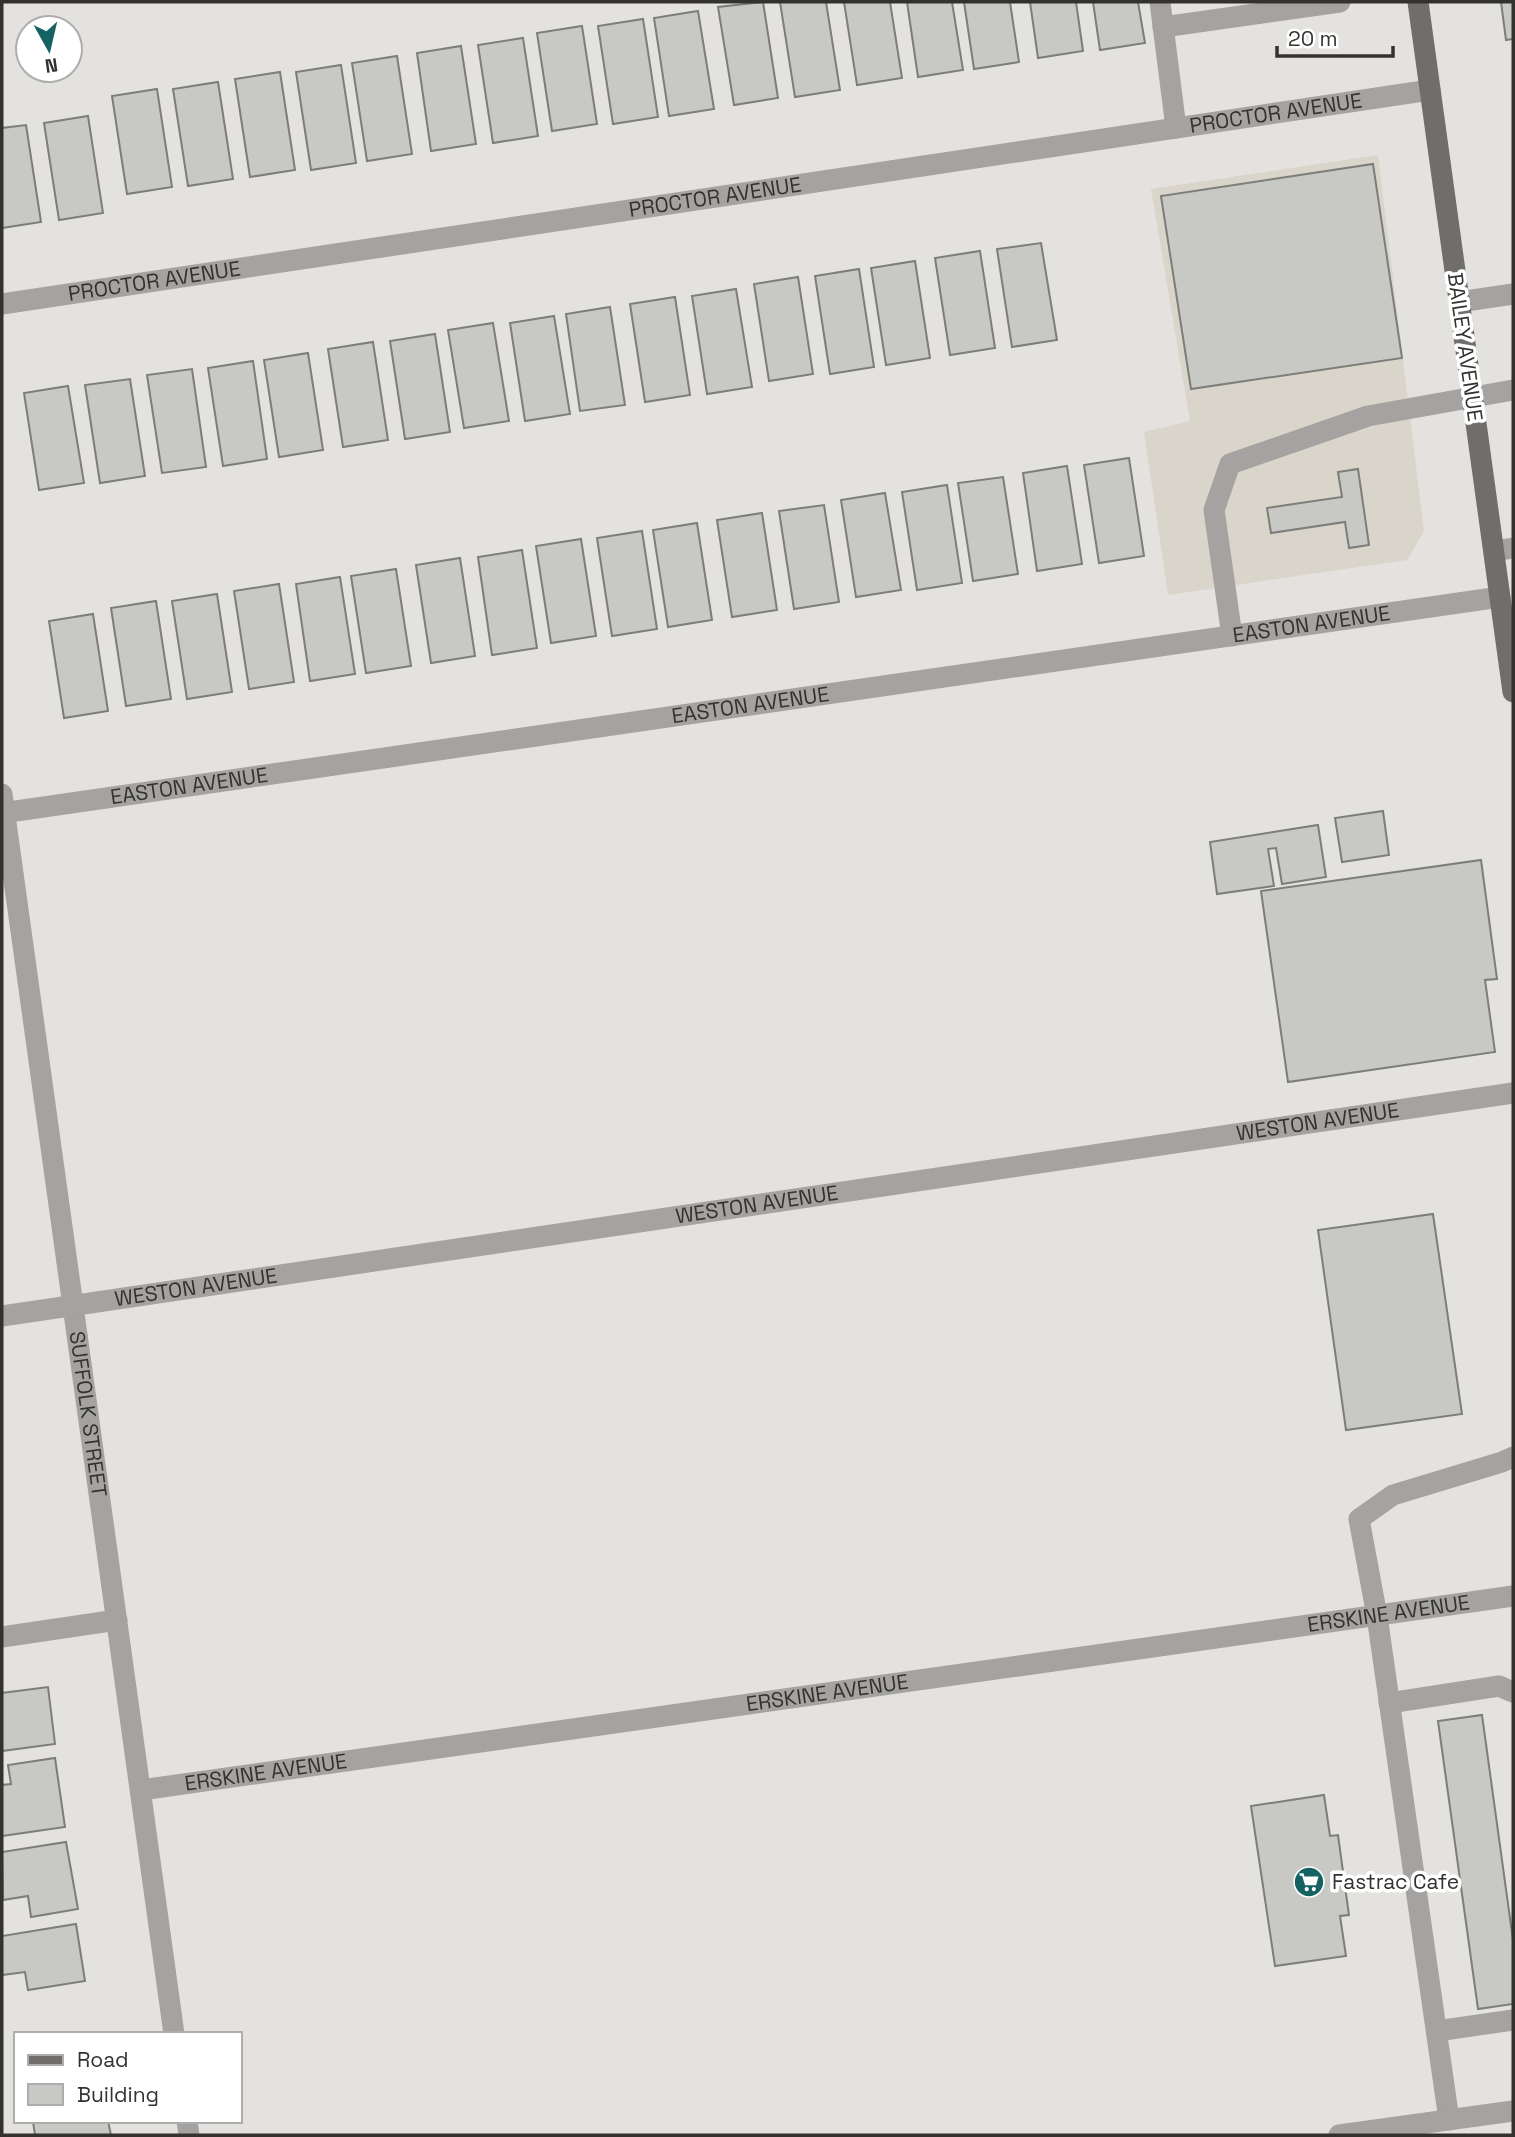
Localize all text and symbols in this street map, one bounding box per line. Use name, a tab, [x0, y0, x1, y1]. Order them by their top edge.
north arrow	[14, 14, 84, 84]
scale bar	[1277, 14, 1392, 58]
text: 20 m	[1288, 25, 1338, 52]
text: N	[43, 52, 59, 79]
street label: PROCTOR AVENUE	[1188, 86, 1364, 139]
street label: PROCTOR AVENUE	[627, 170, 803, 223]
street label: PROCTOR AVENUE	[66, 254, 242, 307]
street label: BAILEY AVENUE	[1442, 271, 1489, 423]
street label: EASTON AVENUE	[1231, 599, 1392, 648]
street label: EASTON AVENUE	[670, 680, 831, 729]
street label: EASTON AVENUE	[108, 761, 270, 810]
street label: WESTON AVENUE	[1235, 1096, 1401, 1147]
street label: WESTON AVENUE	[674, 1179, 840, 1229]
street label: WESTON AVENUE	[113, 1262, 279, 1312]
street label: SUFFOLK STREET	[64, 1329, 113, 1499]
street label: ERSKINE AVENUE	[1306, 1588, 1471, 1638]
street label: ERSKINE AVENUE	[744, 1668, 910, 1717]
street label: ERSKINE AVENUE	[183, 1747, 349, 1797]
supermarket icon: Fastrac Cafe	[1292, 1865, 1326, 1899]
place label: Fastrac Cafe	[1332, 1868, 1459, 1895]
legend	[14, 2032, 242, 2123]
text: Road	[77, 2046, 129, 2073]
text: Building	[77, 2081, 159, 2108]

